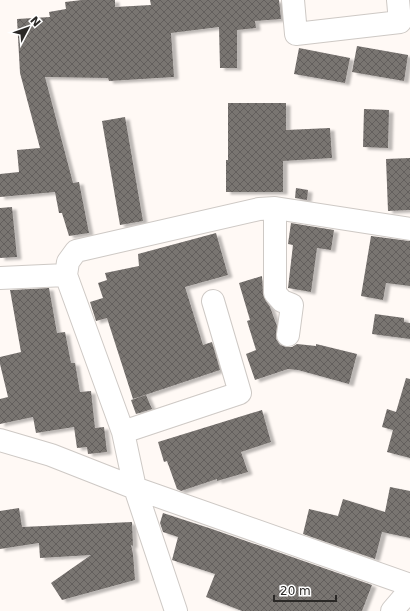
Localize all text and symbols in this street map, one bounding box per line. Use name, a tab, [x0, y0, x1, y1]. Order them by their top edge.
north arrow	[8, 8, 48, 48]
text: N	[27, 14, 43, 30]
scale bar	[274, 577, 336, 603]
text: 20 m	[280, 584, 311, 598]

